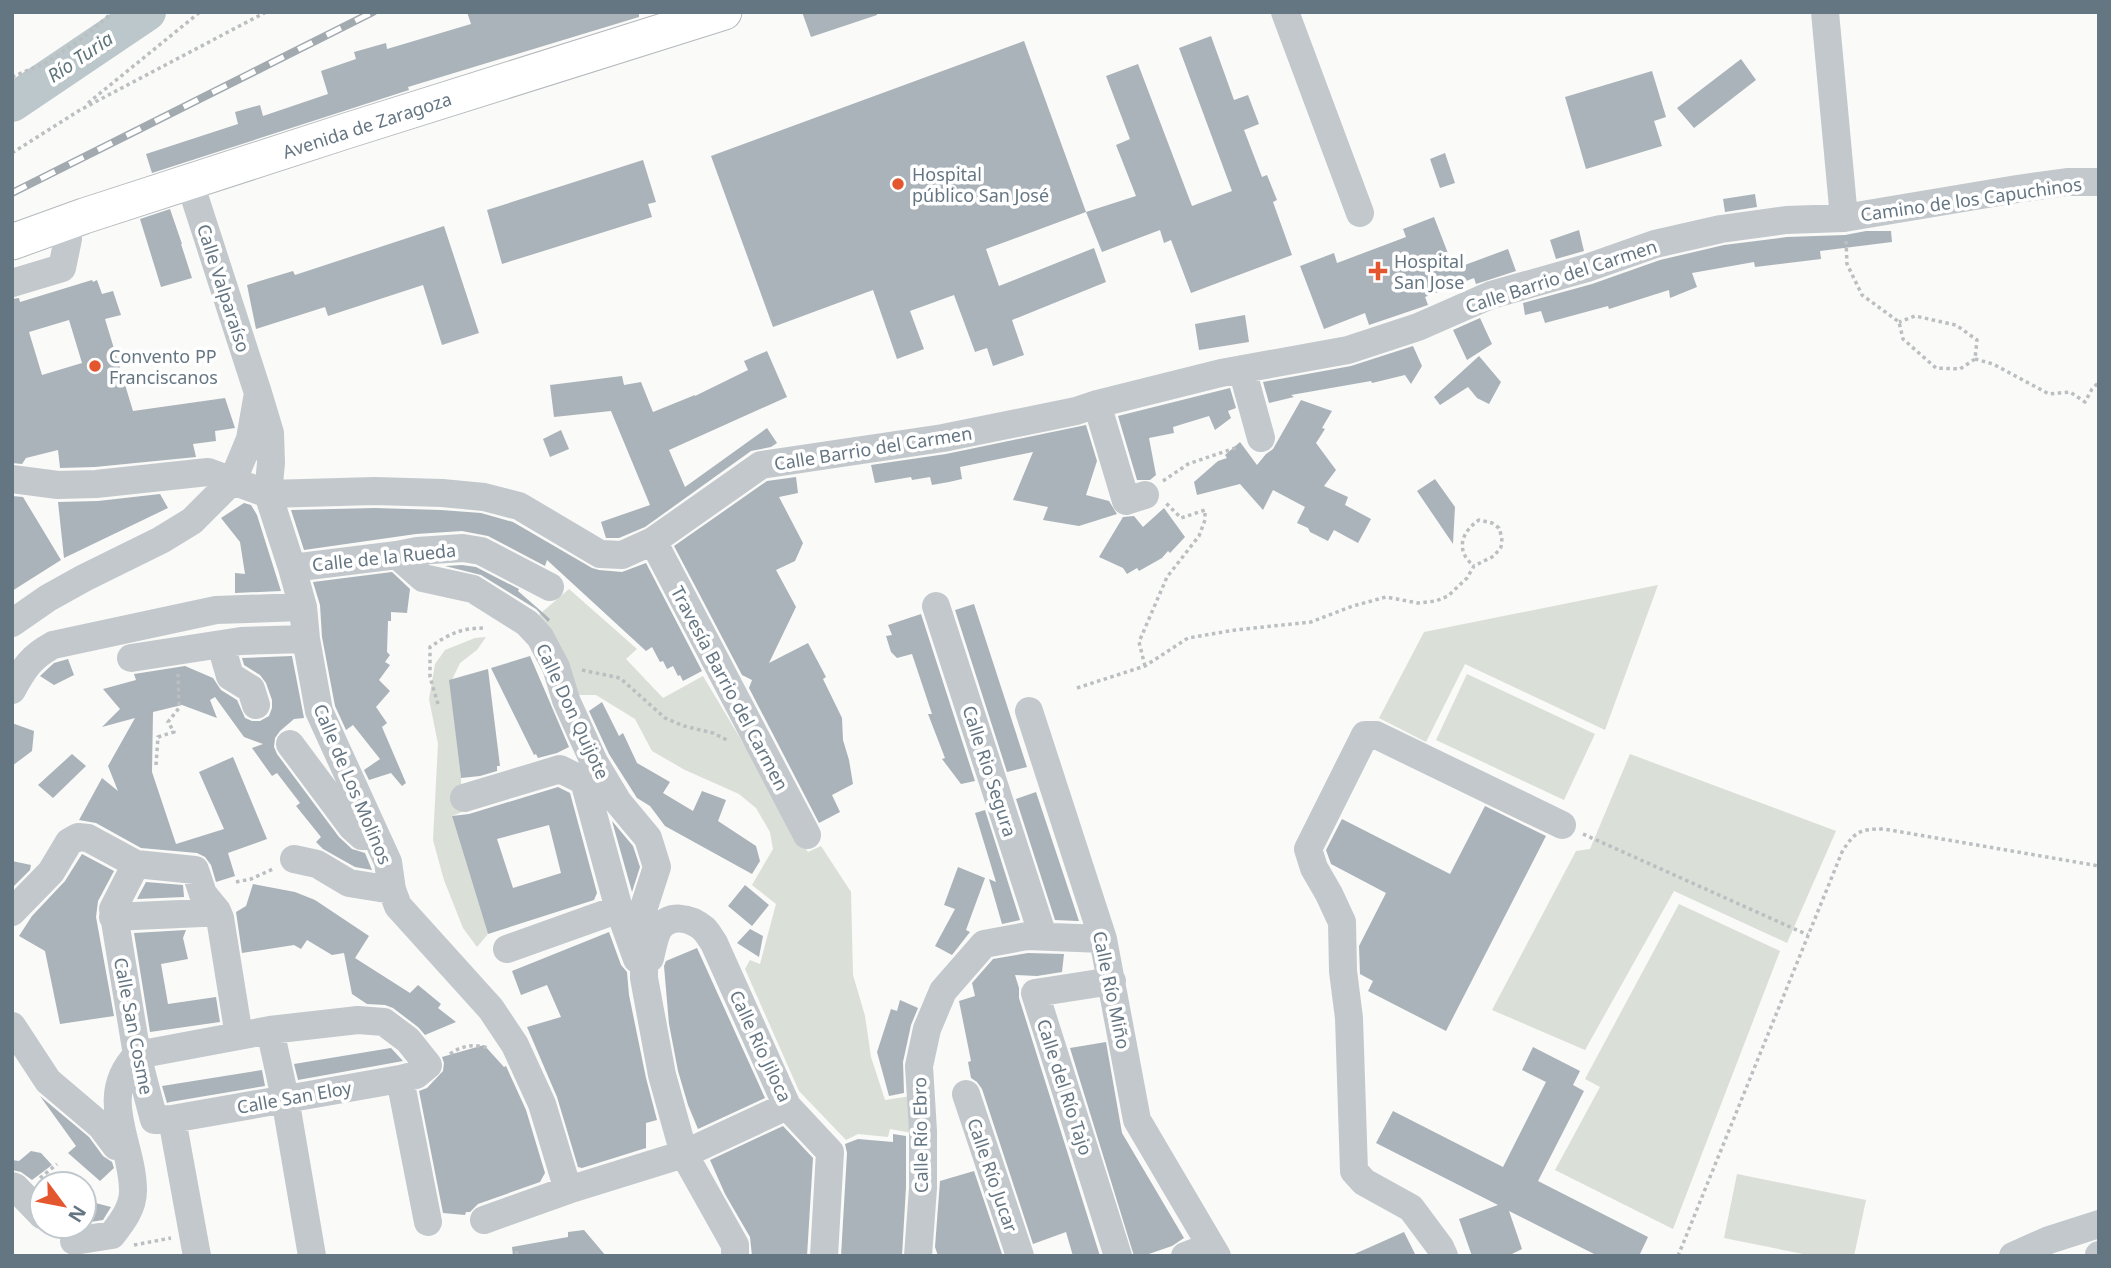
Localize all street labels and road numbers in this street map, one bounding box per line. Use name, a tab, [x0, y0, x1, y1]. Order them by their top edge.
street label: Avenida de Zaragoza	[279, 86, 455, 164]
street label: Camino de los Capuchinos	[1859, 172, 2083, 226]
street label: Calle Valparaíso	[192, 221, 256, 355]
street label: Calle Barrio del Carmen	[1462, 234, 1660, 318]
street label: Calle Barrio del Carmen	[772, 421, 974, 475]
street label: Calle de la Rueda	[311, 538, 457, 576]
street label: Travesía Barrio del Carmen	[666, 582, 794, 794]
street label: Calle Don Quijote	[531, 639, 615, 783]
street label: Calle de Los Molinos	[308, 700, 398, 868]
street label: Calle Rio Segura	[958, 702, 1022, 840]
street label: Calle Río Miño	[1088, 929, 1136, 1051]
street label: Calle San Cosme	[109, 955, 159, 1097]
street label: Calle Río Jiloca	[725, 986, 797, 1106]
street label: Calle del Río Tajo	[1032, 1016, 1098, 1158]
street label: Calle San Eloy	[235, 1075, 354, 1119]
street label: Calle Río Ebro	[907, 1077, 933, 1193]
street label: Calle Río Jucar	[962, 1115, 1024, 1236]

